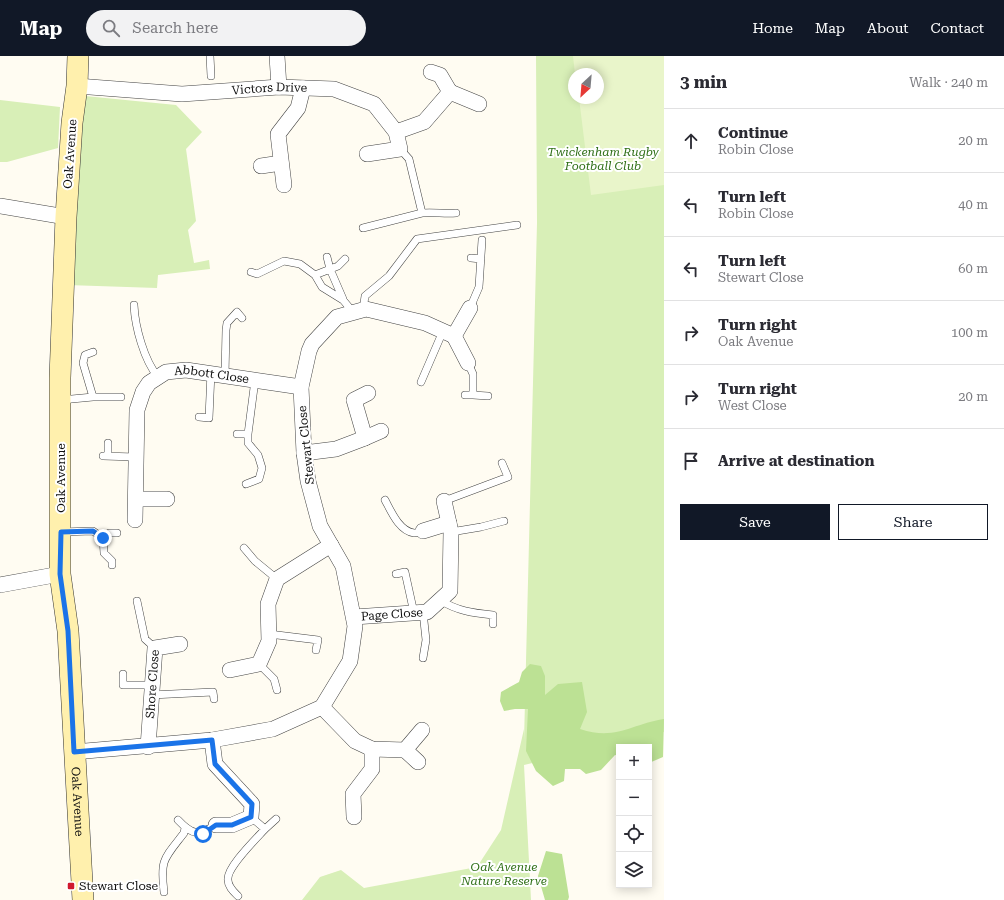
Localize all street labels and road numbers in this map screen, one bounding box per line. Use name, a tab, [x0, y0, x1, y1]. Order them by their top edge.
street label: Victors Drive	[231, 80, 308, 97]
street label: Oak Avenue	[61, 118, 79, 189]
street label: Abbott Close	[173, 363, 250, 386]
street label: Stewart Close	[295, 405, 317, 485]
street label: Oak Avenue	[54, 443, 68, 513]
street label: Page Close	[360, 605, 424, 624]
street label: Shore Close	[143, 649, 162, 719]
street label: Oak Avenue	[69, 766, 86, 837]

